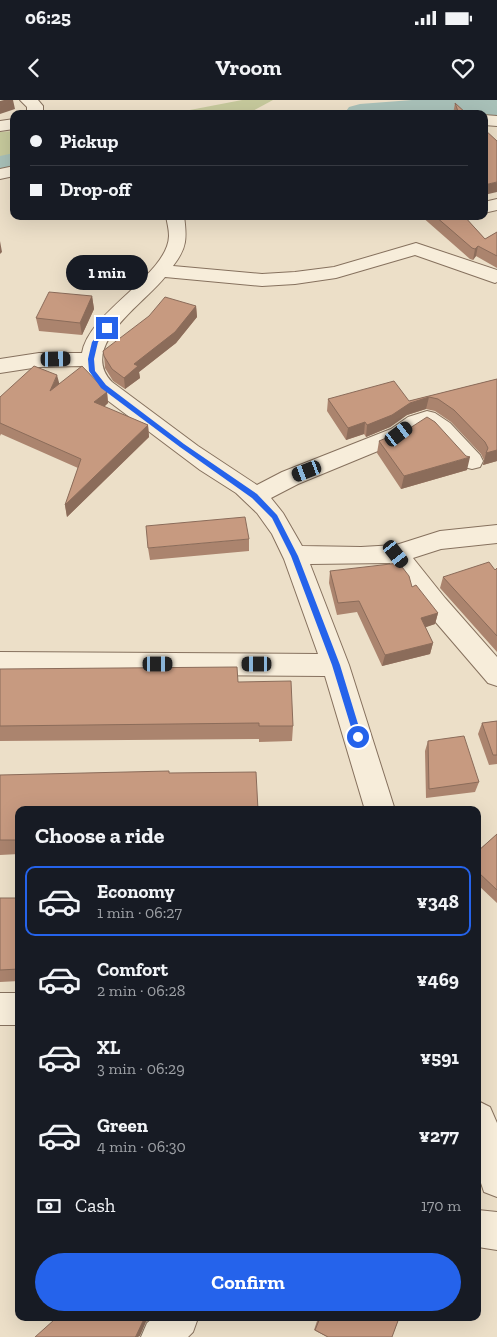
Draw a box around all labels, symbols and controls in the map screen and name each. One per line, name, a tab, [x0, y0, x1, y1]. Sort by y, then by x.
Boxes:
text: 06:25	[25, 6, 71, 29]
icon: back	[20, 54, 48, 82]
text: Vroom	[216, 54, 281, 81]
icon: heart	[449, 54, 477, 82]
text: Pickup	[60, 130, 118, 153]
text: Drop-off	[60, 178, 131, 201]
callout: 1 min	[66, 256, 148, 290]
text: 1 min	[88, 263, 126, 282]
route end	[96, 317, 118, 339]
car	[40, 351, 71, 367]
car	[382, 419, 415, 449]
car	[290, 459, 323, 483]
car	[380, 538, 411, 570]
car	[143, 657, 173, 672]
car	[242, 657, 272, 672]
route start	[347, 726, 369, 748]
text: Choose a ride	[35, 822, 165, 849]
icon: car	[37, 879, 82, 924]
text: Economy	[97, 880, 175, 903]
text: ¥348	[416, 890, 459, 913]
text: 1 min · 06:27	[97, 903, 182, 922]
icon: car	[37, 957, 82, 1002]
text: Comfort	[97, 958, 168, 981]
text: ¥469	[417, 968, 459, 991]
text: 2 min · 06:28	[97, 981, 185, 1000]
icon: car	[37, 1035, 82, 1080]
text: XL	[97, 1036, 120, 1059]
text: ¥591	[420, 1046, 459, 1069]
text: 3 min · 06:29	[97, 1059, 185, 1078]
icon: car	[37, 1113, 82, 1158]
text: Green	[97, 1114, 148, 1137]
text: ¥277	[419, 1124, 459, 1147]
text: 4 min · 06:30	[97, 1137, 186, 1156]
icon: cash	[35, 1192, 63, 1220]
text: Cash	[75, 1194, 115, 1217]
text: 170 m	[421, 1196, 461, 1215]
button: Confirm	[35, 1253, 461, 1311]

